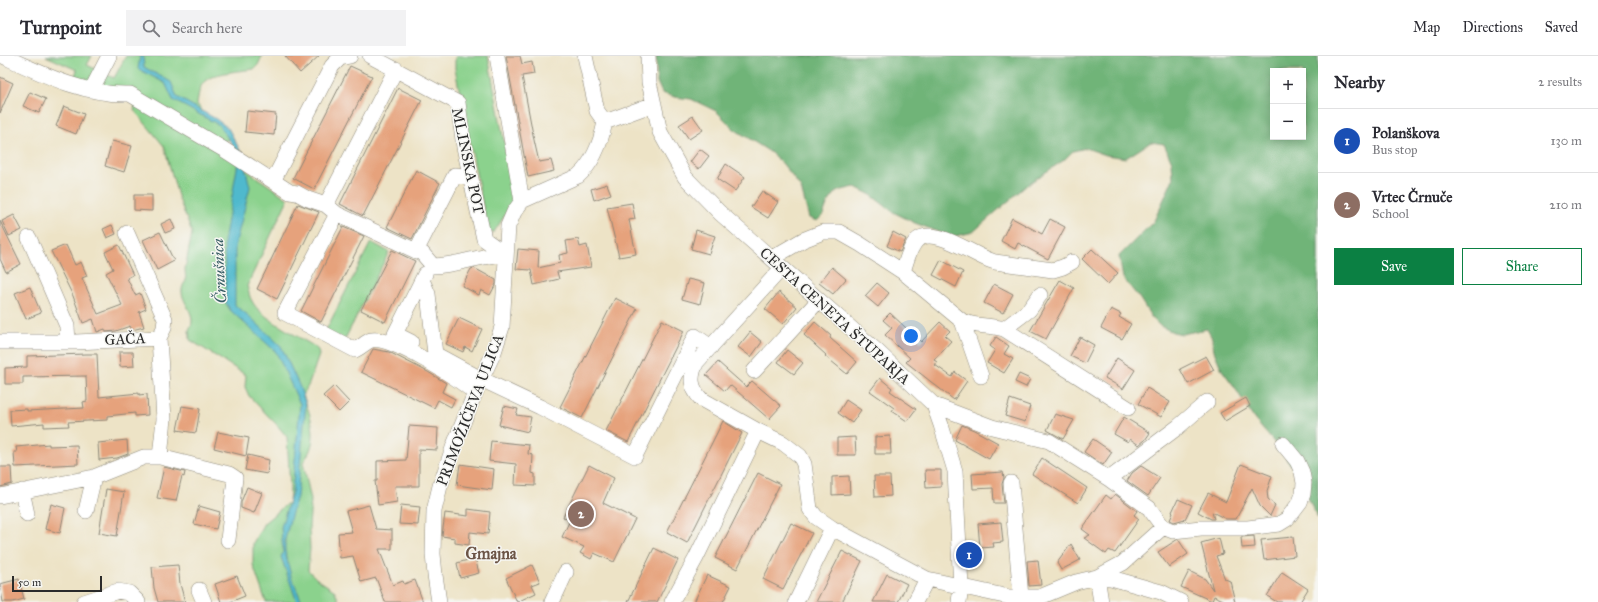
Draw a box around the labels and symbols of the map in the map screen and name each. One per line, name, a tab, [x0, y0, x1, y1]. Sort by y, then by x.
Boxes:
street label: MLINSKA POT	[448, 106, 488, 216]
water label: Črnušnica	[206, 238, 230, 304]
street label: CESTA CENETA ŠTUPARJA	[755, 243, 915, 389]
your location	[901, 326, 921, 346]
street label: GAČA	[104, 328, 146, 349]
street label: PRIMOŽIČEVA ULICA	[432, 331, 507, 488]
pin: 2	[568, 499, 594, 529]
pin: 1	[956, 540, 982, 570]
district label: Gmajna	[465, 544, 518, 564]
scale bar	[12, 574, 102, 593]

